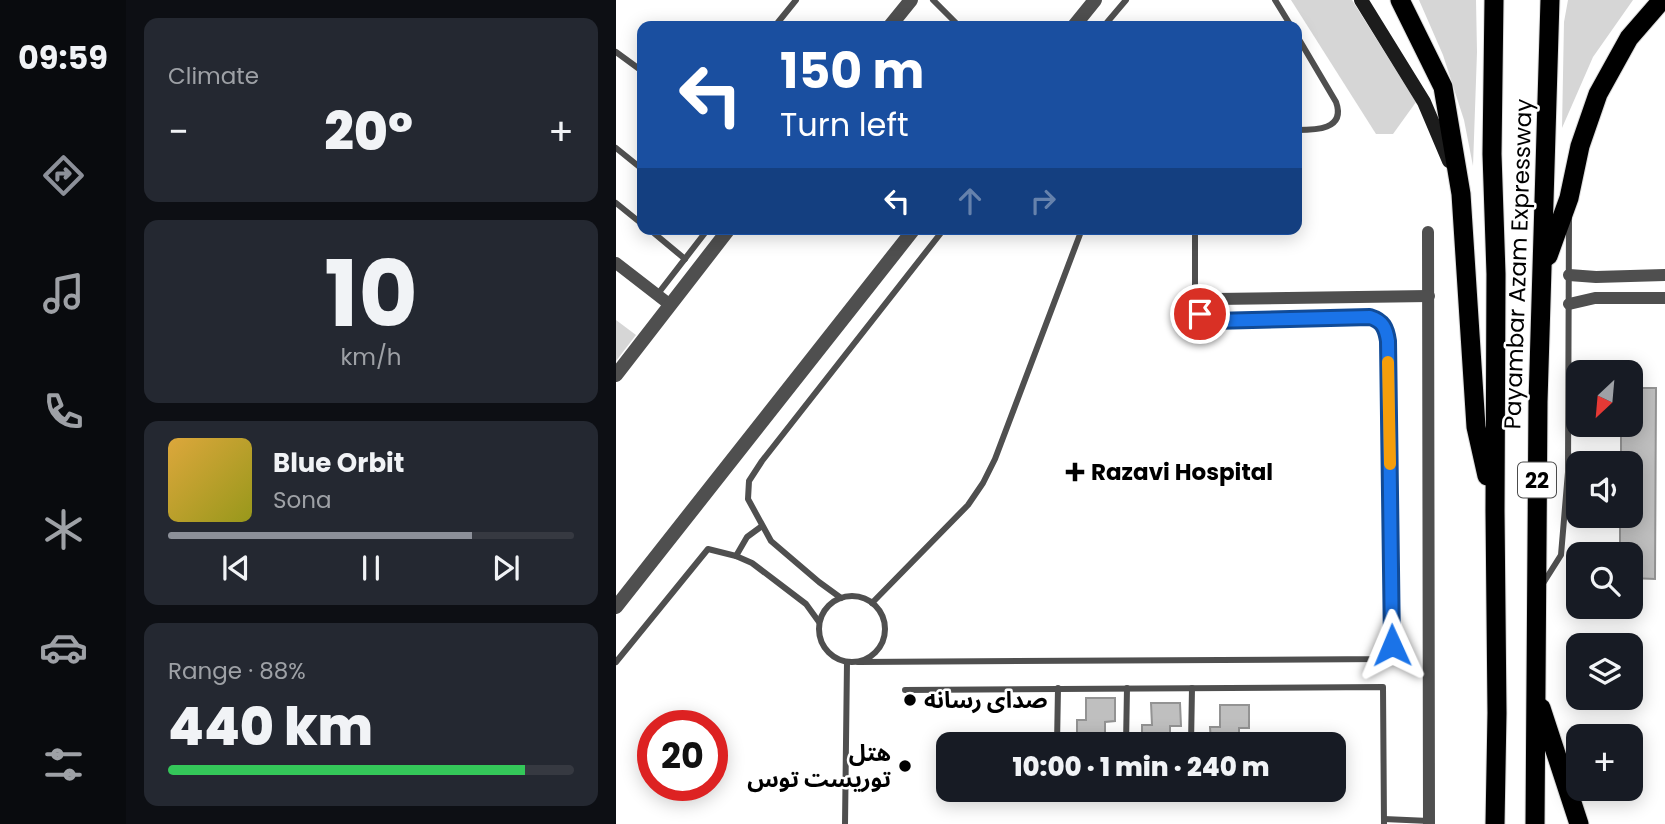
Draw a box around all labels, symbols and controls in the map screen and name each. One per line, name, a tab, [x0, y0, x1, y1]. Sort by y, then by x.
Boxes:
text: 09:59	[18, 35, 108, 80]
text: 150 m	[780, 37, 925, 105]
icon: left	[665, 49, 756, 140]
text: Climate	[168, 60, 259, 92]
text: 20°	[324, 95, 413, 168]
street label: Payambar Azam Expressway	[1496, 98, 1540, 430]
text: Turn left	[780, 102, 909, 147]
text: −	[168, 105, 189, 158]
text: +	[548, 105, 574, 158]
icon: directions	[39, 151, 88, 200]
icon: left	[878, 182, 916, 220]
icon: ahead	[951, 182, 989, 220]
icon: right	[1024, 182, 1062, 220]
text: 10	[324, 230, 418, 358]
icon: music	[39, 269, 88, 318]
pin	[1170, 284, 1230, 344]
icon: arrive	[1181, 295, 1219, 333]
text: km/h	[340, 341, 402, 373]
north arrow	[1566, 360, 1643, 438]
map controls	[1566, 360, 1643, 801]
icon: phone	[39, 387, 88, 436]
text: Blue Orbit	[273, 445, 404, 481]
button: sound	[1566, 451, 1643, 528]
place label: Razavi Hospital	[1091, 456, 1273, 488]
marker: Razavi Hospital	[1065, 462, 1085, 482]
road number: 22	[1518, 462, 1556, 498]
text: Sona	[273, 484, 332, 516]
icon: climate	[39, 505, 88, 554]
button: search	[1566, 542, 1643, 619]
icon: previous	[217, 549, 255, 587]
icon: pause	[352, 549, 390, 587]
icon: next	[487, 549, 525, 587]
position arrow	[1355, 608, 1429, 682]
icon: car	[39, 623, 88, 672]
button: layers	[1566, 633, 1643, 710]
text: Range · 88%	[168, 655, 306, 687]
place label: صدای رسانه	[924, 684, 1048, 716]
text: 440 km	[168, 690, 373, 763]
marker: صدای رسانه	[902, 692, 918, 708]
speed limit sign: 20	[637, 710, 728, 801]
button: +	[1566, 724, 1643, 801]
place label: هتل توریست توس	[747, 737, 891, 795]
icon: filters	[39, 740, 88, 789]
text: 10:00 · 1 min · 240 m	[1012, 749, 1270, 785]
marker: هتل توریست توس	[897, 758, 913, 774]

